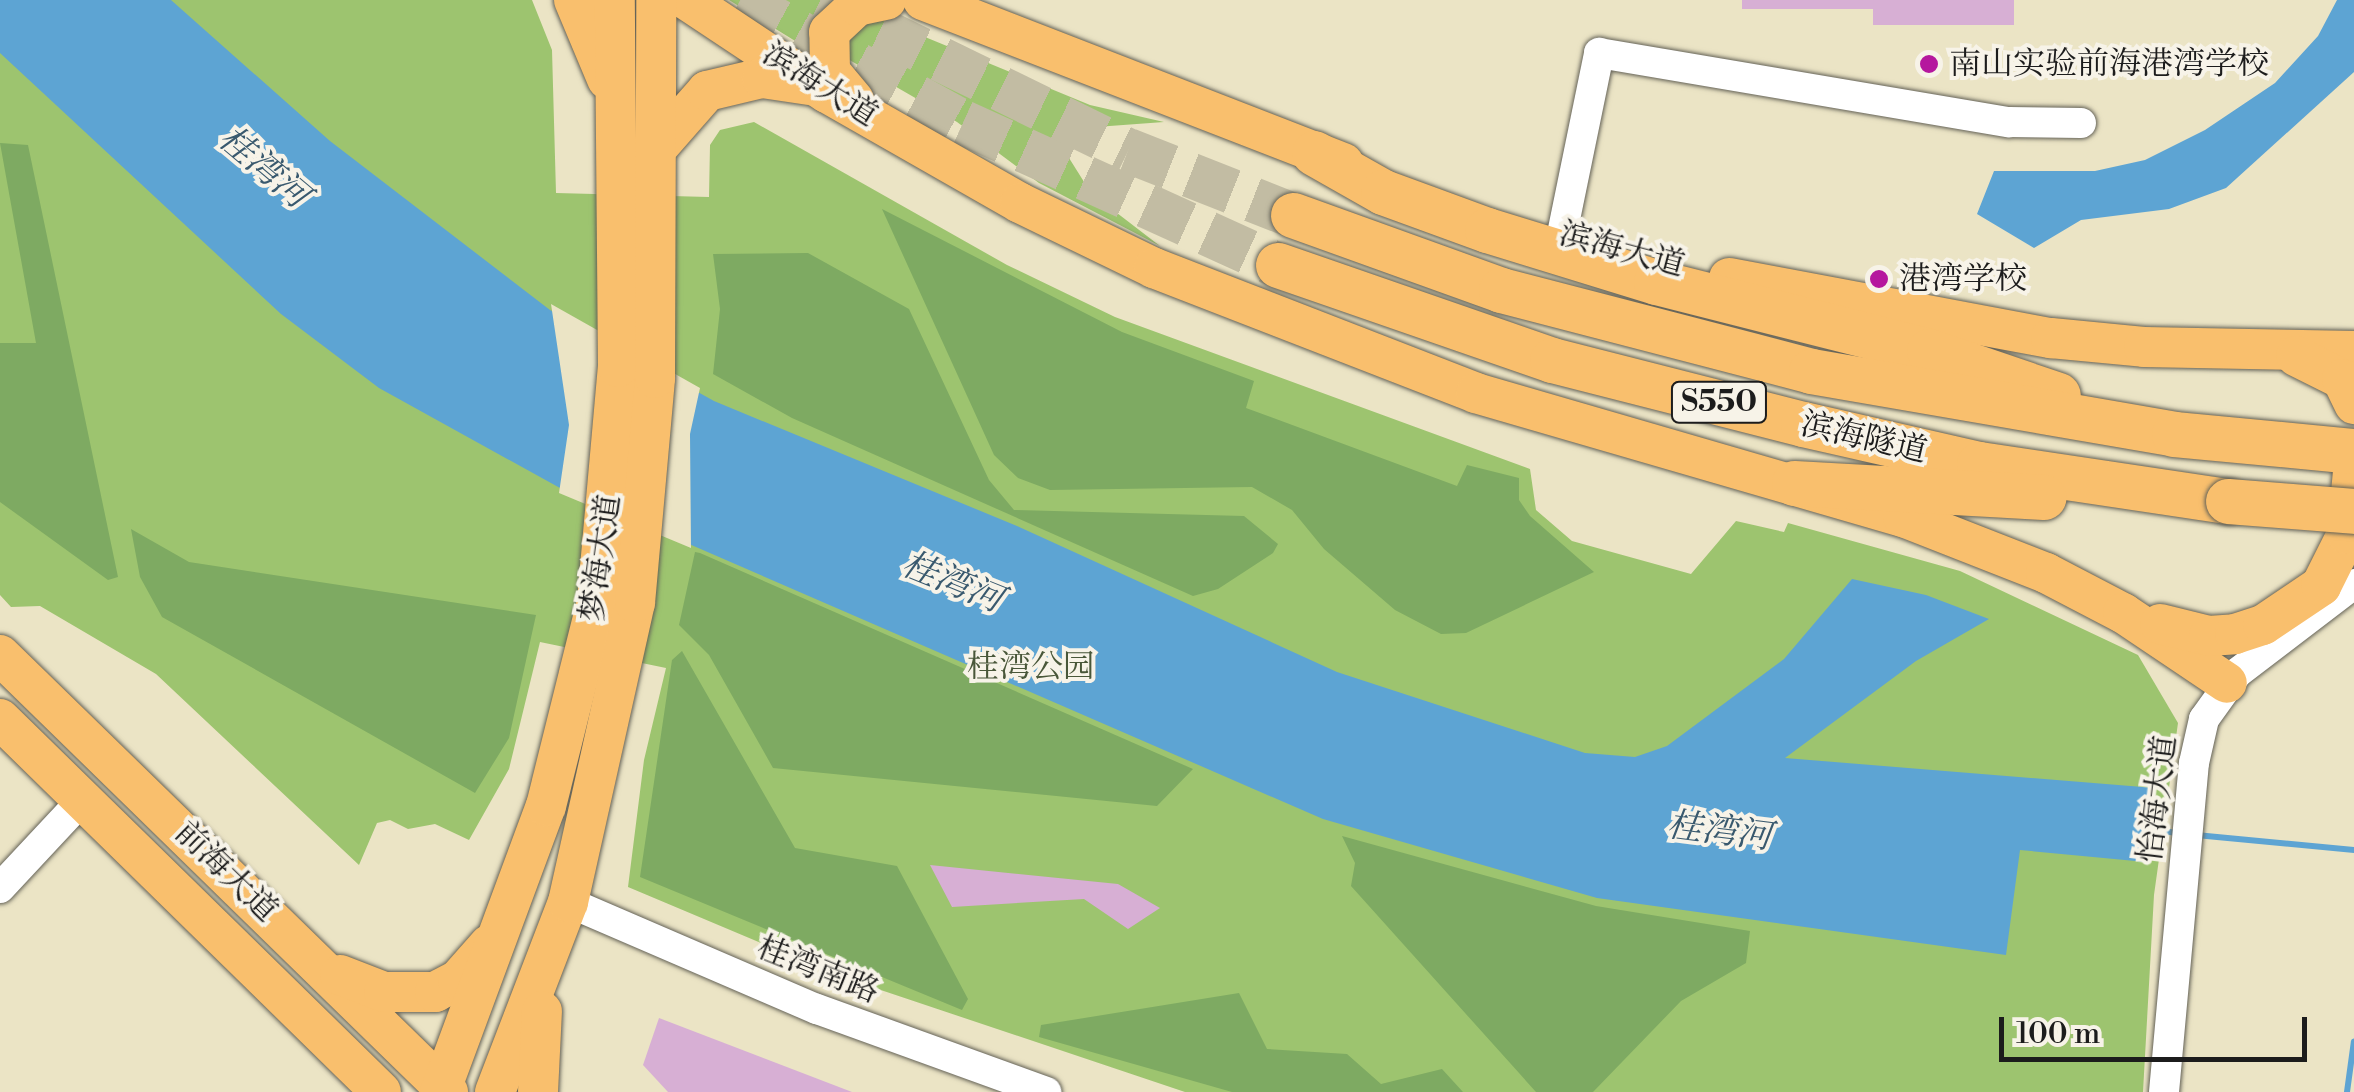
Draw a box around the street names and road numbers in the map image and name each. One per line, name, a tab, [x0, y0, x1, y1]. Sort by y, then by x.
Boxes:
street label: 滨海大道	[756, 35, 884, 135]
street label: 滨海大道	[1555, 215, 1689, 285]
road number: S550	[1669, 377, 1769, 427]
street label: 滨海隧道	[1797, 405, 1931, 471]
street label: 梦海大道	[573, 492, 629, 624]
street label: 怡海大道	[2131, 733, 2185, 865]
street label: 前海大道	[167, 814, 285, 930]
street label: 桂湾南路	[751, 928, 885, 1012]

